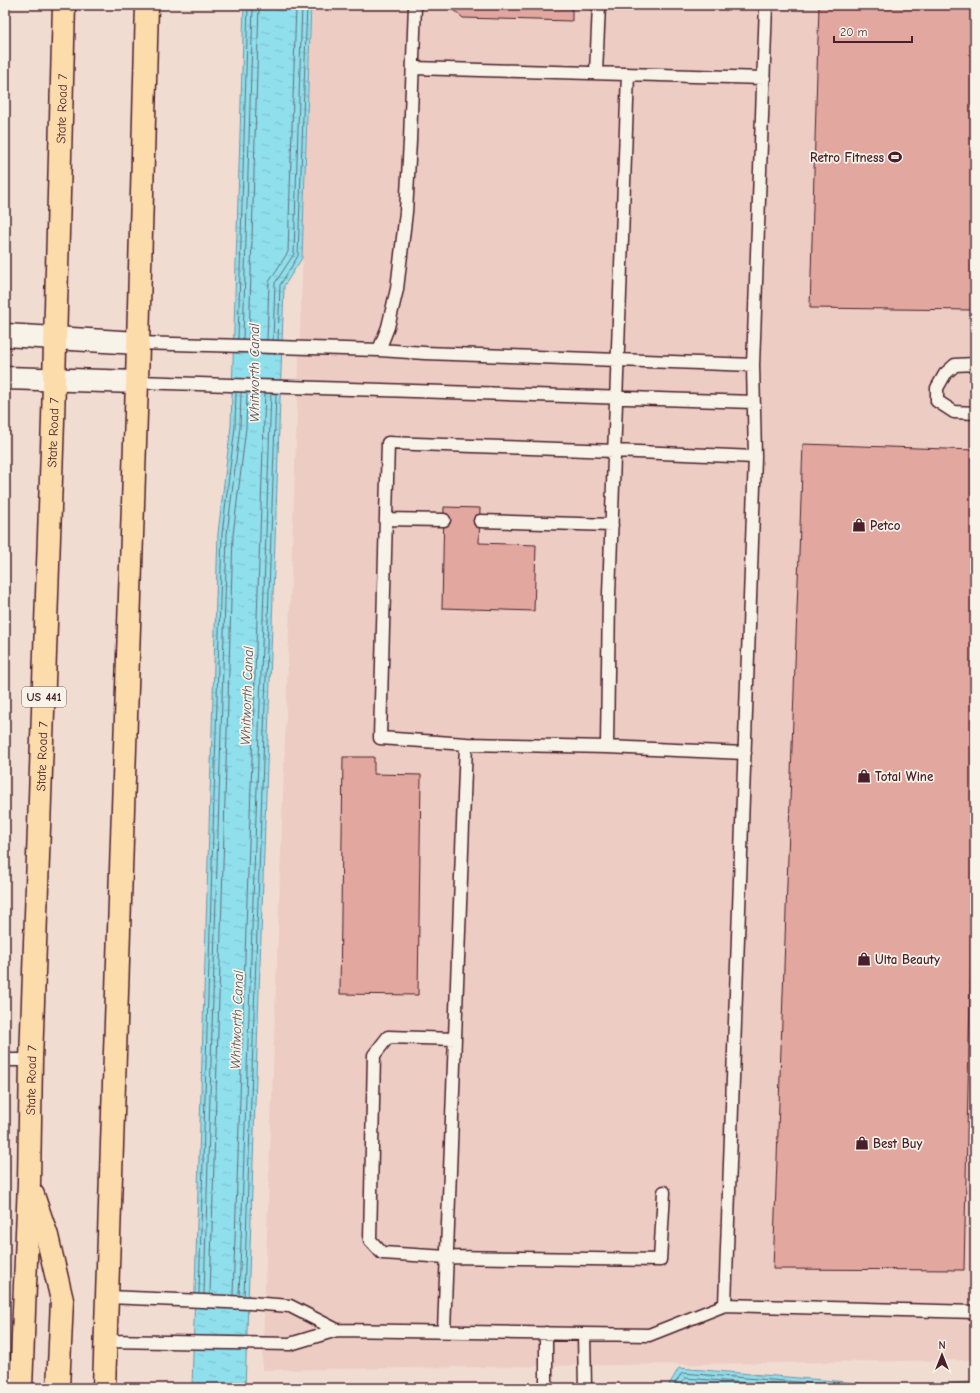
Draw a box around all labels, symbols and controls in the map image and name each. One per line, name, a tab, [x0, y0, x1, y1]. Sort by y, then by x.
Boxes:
scale bar	[834, 18, 912, 44]
text: 20 m	[840, 25, 868, 39]
street label: State Road 7	[53, 73, 70, 144]
sports icon: Retro Fitness	[887, 149, 903, 165]
place label: Retro Fitness	[810, 150, 884, 165]
water label: Whitworth Canal	[246, 323, 263, 422]
street label: State Road 7	[44, 397, 61, 468]
shop icon: Petco	[851, 517, 867, 533]
place label: Petco	[870, 518, 901, 533]
water label: Whitworth Canal	[237, 645, 257, 746]
road number: US 441	[22, 687, 66, 707]
street label: State Road 7	[33, 721, 50, 792]
shop icon: Total Wine	[856, 768, 872, 784]
place label: Total Wine	[875, 769, 934, 784]
shop icon: Ulta Beauty	[856, 951, 872, 967]
place label: Ulta Beauty	[875, 952, 940, 967]
water label: Whitworth Canal	[227, 969, 247, 1070]
street label: State Road 7	[23, 1045, 39, 1115]
shop icon: Best Buy	[854, 1135, 870, 1151]
place label: Best Buy	[873, 1136, 922, 1151]
north arrow	[922, 1335, 962, 1375]
text: N	[938, 1339, 946, 1352]

